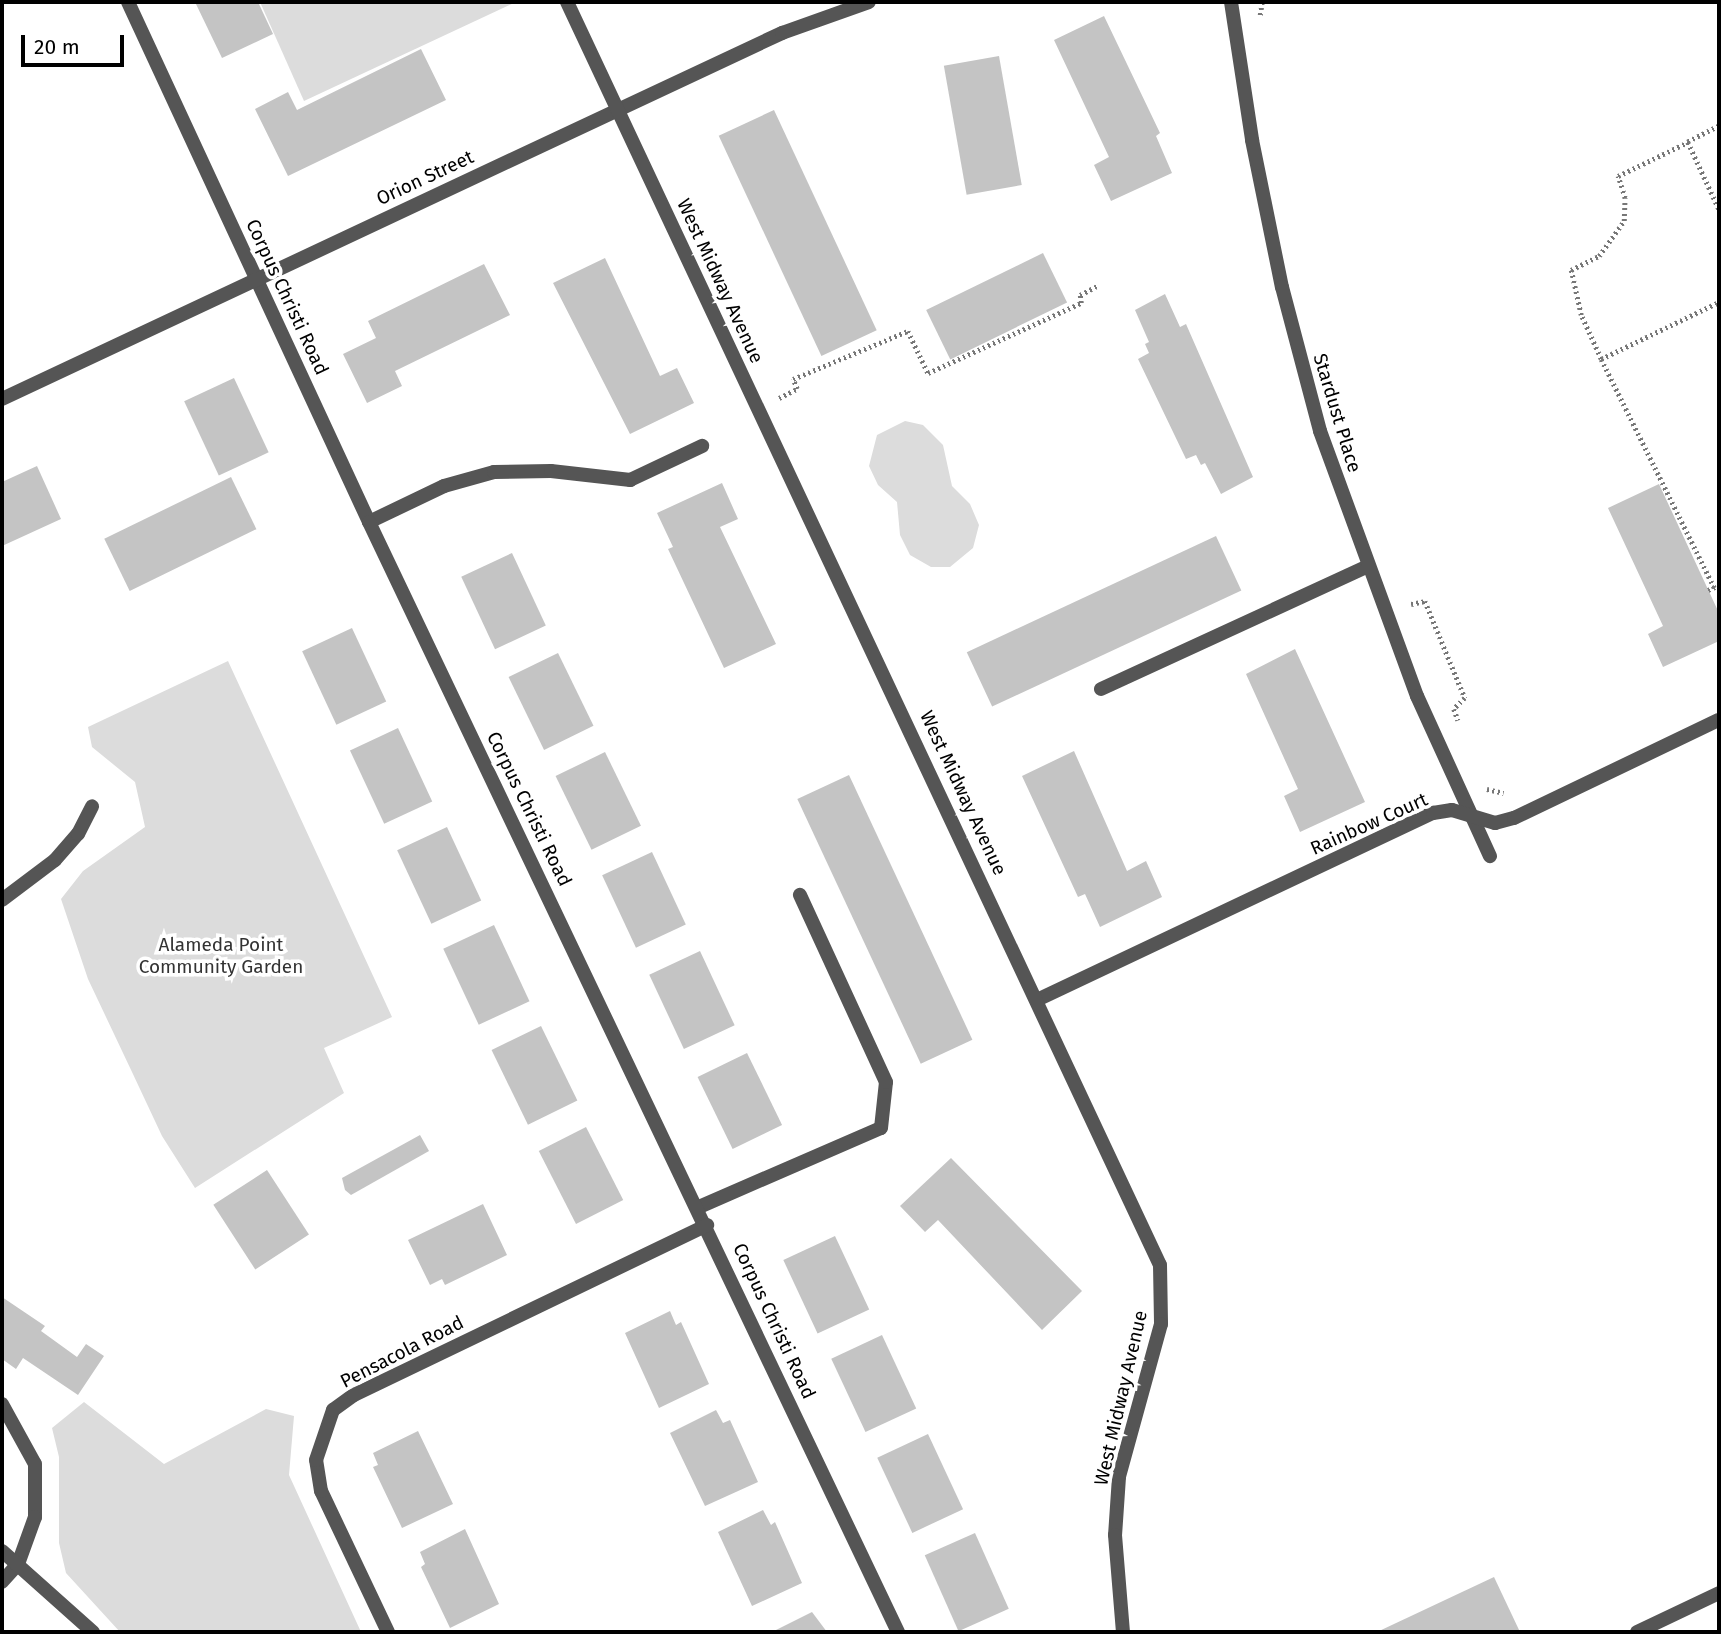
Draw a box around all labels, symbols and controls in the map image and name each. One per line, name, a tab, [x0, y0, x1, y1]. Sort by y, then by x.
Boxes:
scale bar	[24, 21, 128, 65]
text: 20 m	[34, 34, 80, 60]
street label: Orion Street	[373, 146, 477, 210]
street label: West Midway Avenue	[672, 195, 768, 367]
street label: Corpus Christi Road	[241, 216, 333, 378]
street label: Stardust Place	[1308, 351, 1366, 475]
street label: West Midway Avenue	[915, 707, 1011, 879]
street label: Corpus Christi Road	[482, 728, 576, 890]
street label: Rainbow Court	[1307, 788, 1431, 860]
park label: Alameda Point Community Garden	[139, 934, 303, 978]
street label: Corpus Christi Road	[728, 1240, 820, 1402]
street label: West Midway Avenue	[1090, 1308, 1152, 1488]
street label: Pensacola Road	[336, 1311, 468, 1393]

